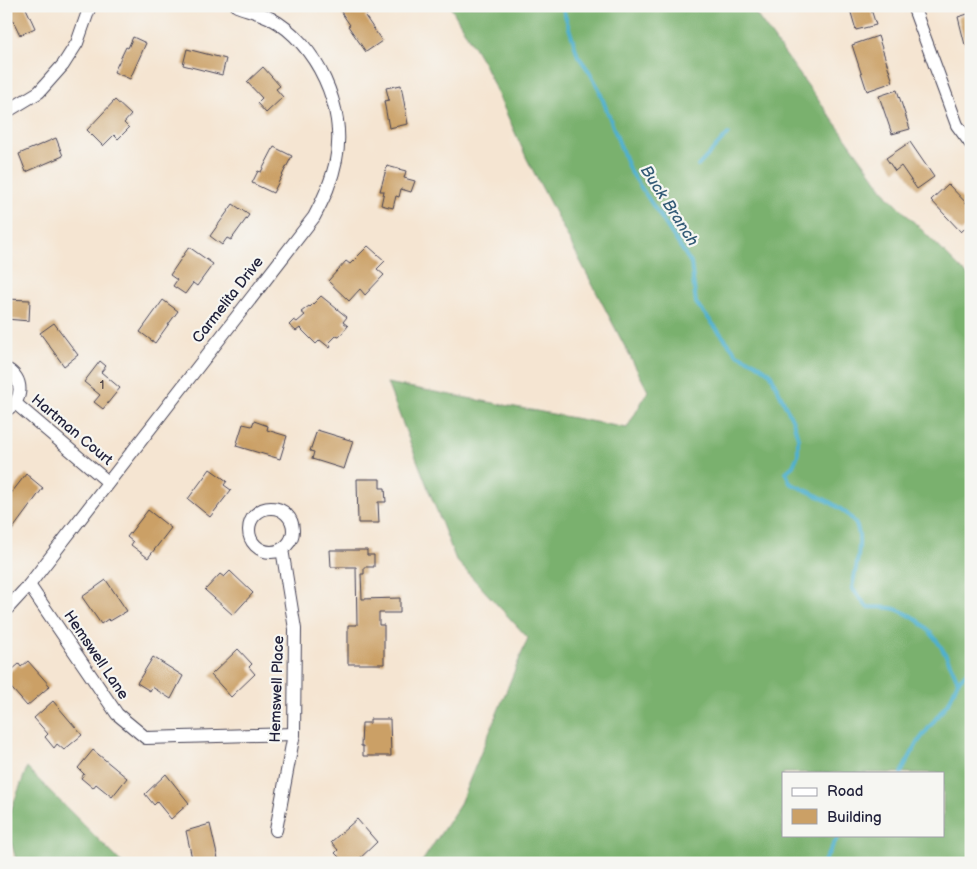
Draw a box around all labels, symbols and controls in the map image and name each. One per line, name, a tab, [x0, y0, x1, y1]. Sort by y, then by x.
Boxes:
water label: Buck Branch	[636, 162, 702, 250]
street label: Carmelita Drive	[188, 253, 268, 347]
house number: 1	[100, 378, 104, 393]
street label: Hartman Court	[27, 390, 117, 470]
street label: Hemswell Lane	[59, 607, 133, 703]
street label: Hemswell Place	[266, 635, 288, 743]
legend	[782, 772, 944, 836]
text: Road	[827, 782, 863, 801]
text: Building	[827, 808, 882, 827]

